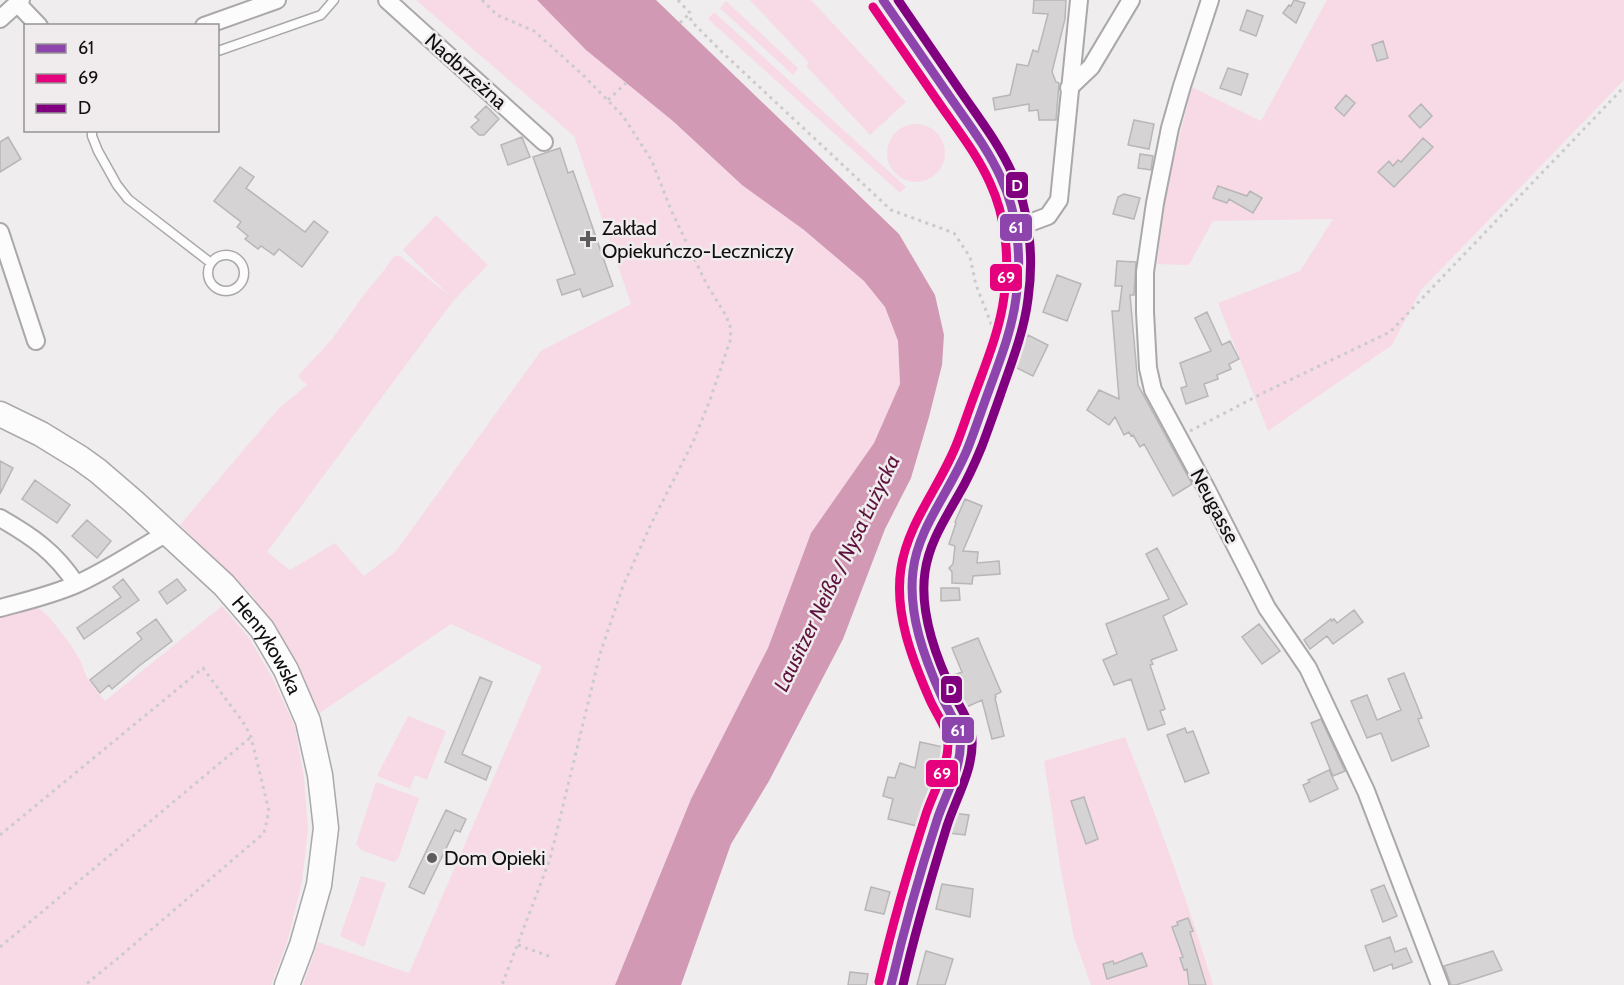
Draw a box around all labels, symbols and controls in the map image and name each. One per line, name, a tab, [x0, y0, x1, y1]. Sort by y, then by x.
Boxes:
legend	[24, 24, 219, 132]
street label: Nadbrzeżna	[420, 28, 512, 114]
text: 61	[78, 37, 94, 59]
text: 69	[78, 67, 98, 89]
text: D	[78, 97, 91, 119]
line badge: D	[1005, 171, 1029, 199]
text: D	[1011, 176, 1023, 195]
line badge: 61	[999, 213, 1033, 242]
place label: Zakład Opiekuńczo-Leczniczy	[602, 216, 794, 263]
text: 61	[1009, 218, 1023, 237]
marker: Zakład Opiekuńczo-Leczniczy	[579, 230, 597, 248]
line badge: 69	[989, 263, 1023, 292]
text: 69	[997, 268, 1015, 287]
water label: Lausitzer Neiße / Nysa Łużycka	[768, 450, 905, 695]
street label: Neugasse	[1185, 465, 1245, 547]
street label: Henrykowska	[227, 591, 307, 698]
line badge: D	[940, 675, 963, 704]
text: D	[945, 680, 957, 699]
line badge: 61	[941, 716, 975, 744]
text: 61	[951, 721, 965, 740]
line badge: 69	[925, 759, 959, 788]
text: 69	[933, 764, 951, 783]
place label: Dom Opieki	[444, 846, 546, 870]
marker: Dom Opieki	[425, 851, 439, 865]

